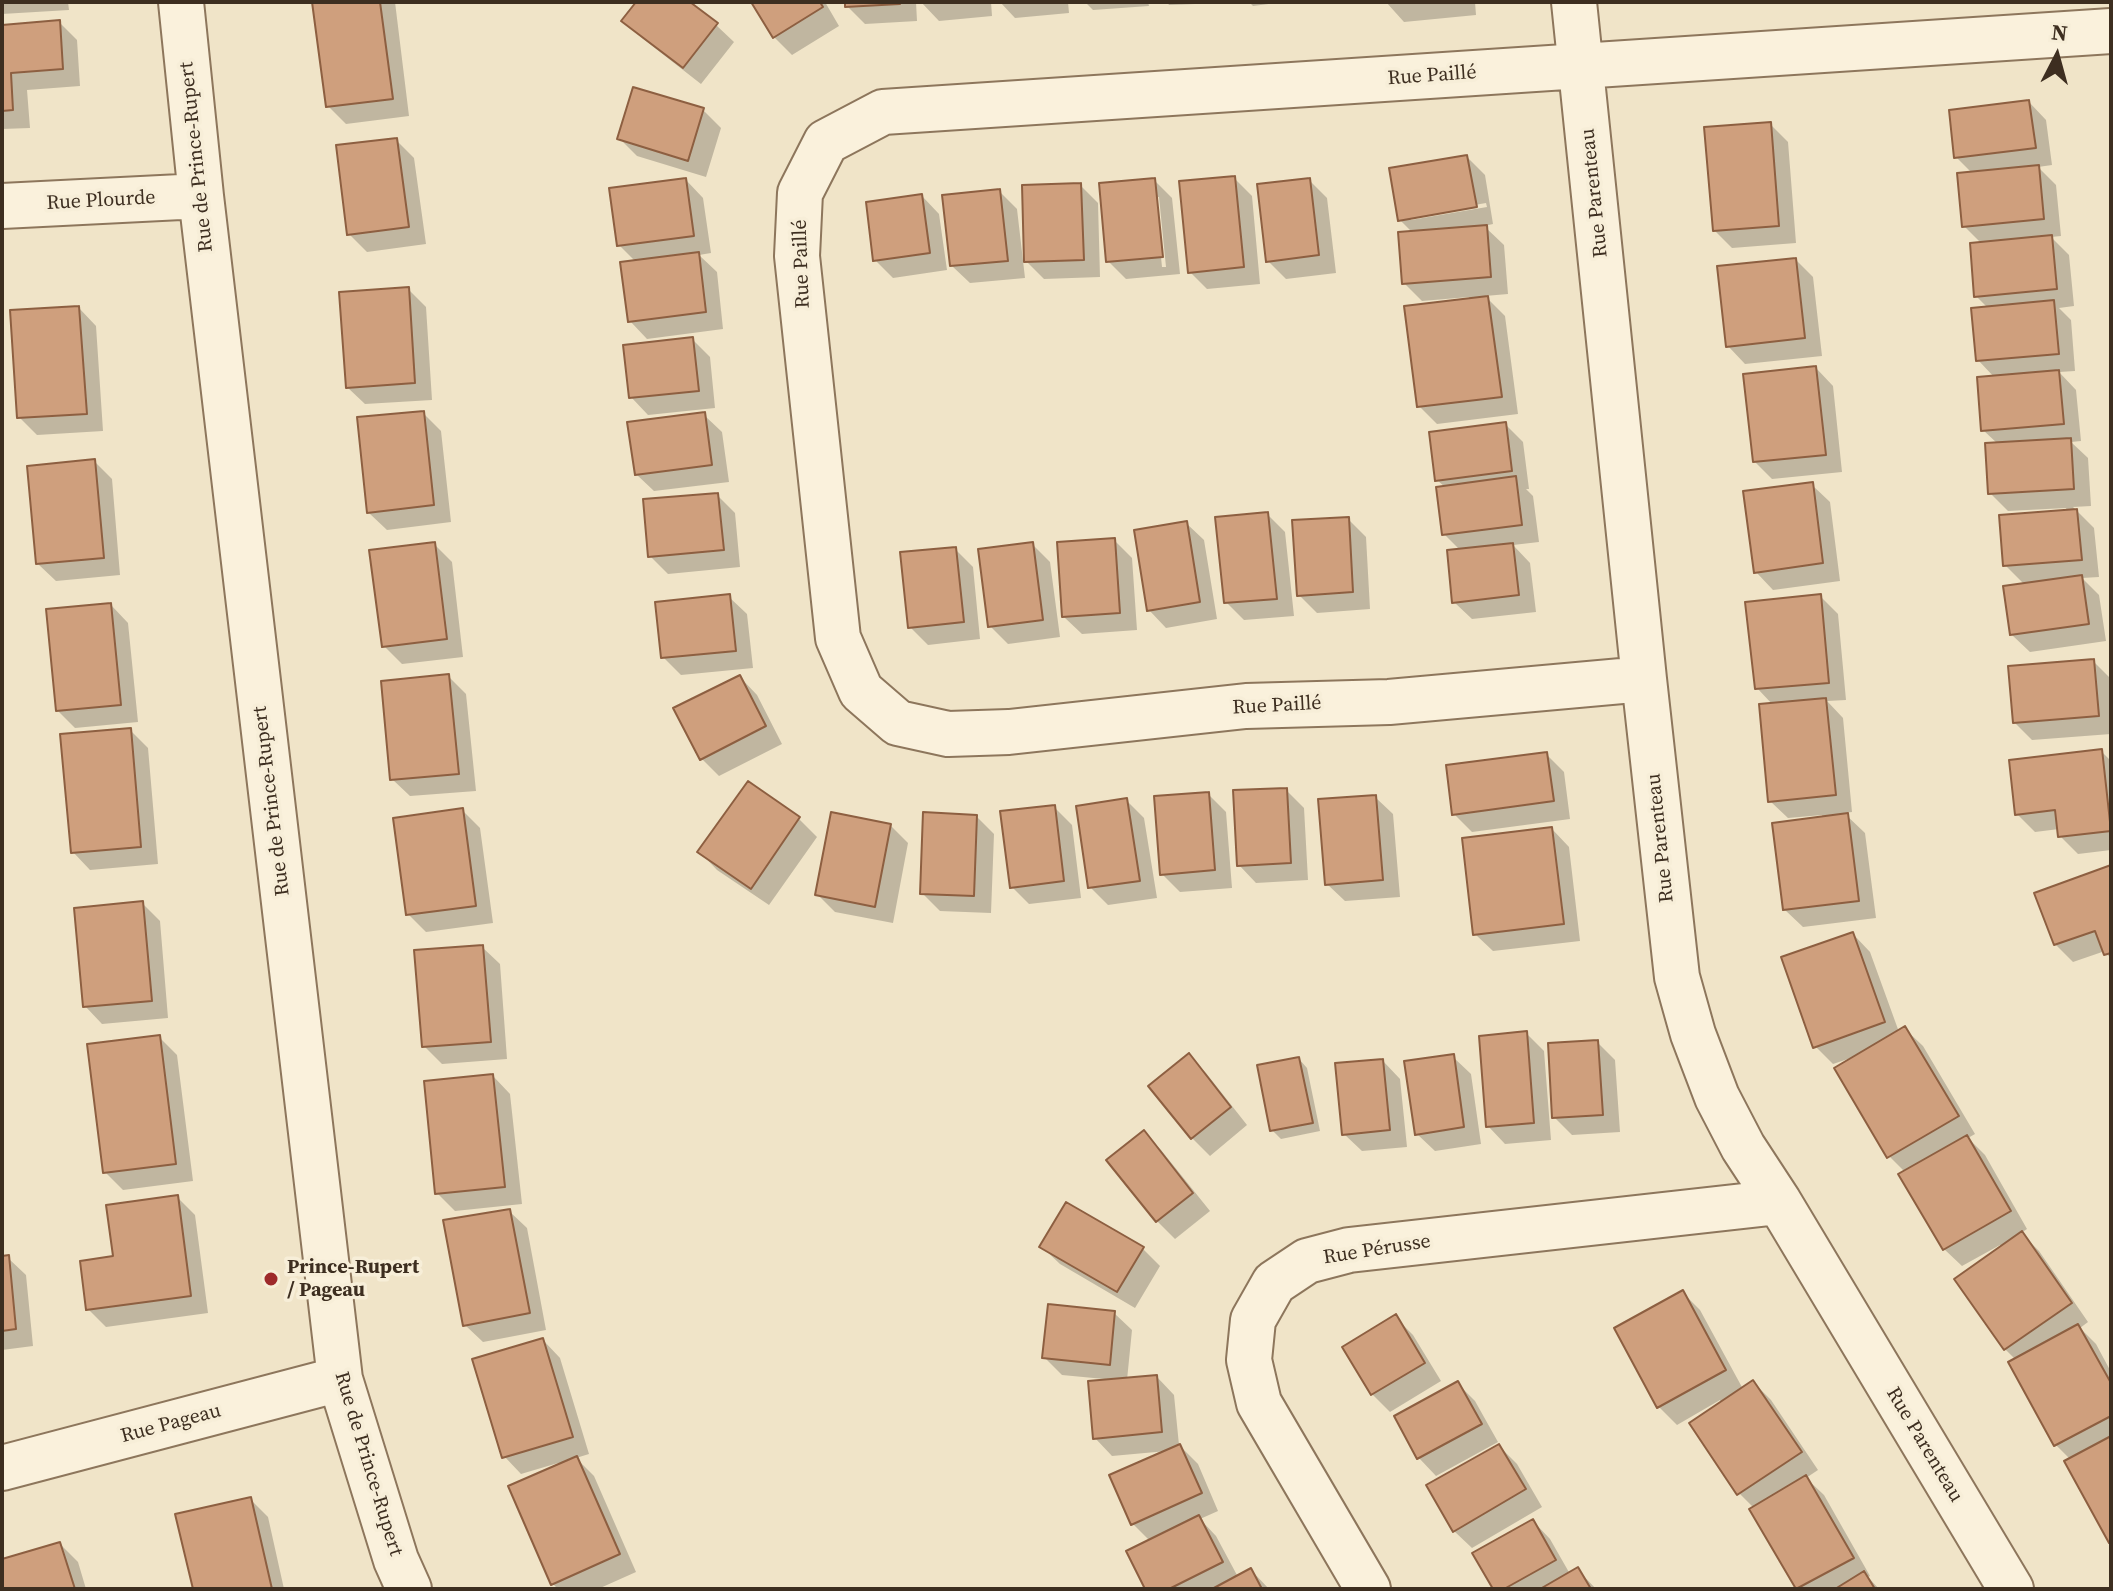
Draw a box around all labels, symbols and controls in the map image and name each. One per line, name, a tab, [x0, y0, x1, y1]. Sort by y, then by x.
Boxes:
north arrow	[2017, 16, 2097, 96]
text: N	[2050, 16, 2069, 48]
street label: Rue de Prince-Rupert	[175, 61, 219, 253]
street label: Rue Paillé	[1387, 61, 1477, 91]
street label: Rue Parenteau	[1576, 127, 1614, 259]
street label: Rue Plourde	[46, 186, 156, 216]
street label: Rue Paillé	[788, 219, 816, 309]
street label: Rue Paillé	[1232, 692, 1322, 720]
street label: Rue de Prince-Rupert	[248, 705, 296, 897]
street label: Rue Parenteau	[1642, 772, 1680, 904]
street label: Rue Pérusse	[1322, 1230, 1432, 1270]
place label: Prince-Rupert / Pageau	[287, 1256, 419, 1303]
marker: Prince-Rupert / Pageau	[262, 1270, 280, 1288]
street label: Rue de Prince-Rupert	[329, 1369, 407, 1559]
street label: Rue Parenteau	[1880, 1383, 1968, 1507]
street label: Rue Pageau	[118, 1399, 224, 1449]

